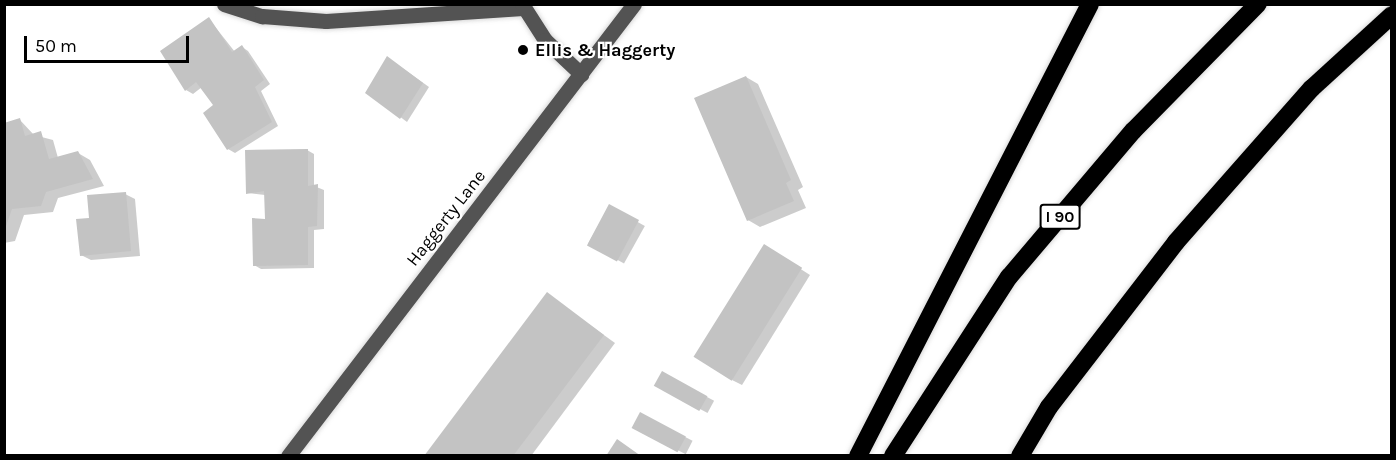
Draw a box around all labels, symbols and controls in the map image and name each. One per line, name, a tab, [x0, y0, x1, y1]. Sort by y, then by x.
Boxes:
scale bar	[27, 24, 192, 62]
text: 50 m	[35, 35, 77, 57]
place label: Ellis & Haggerty	[535, 39, 675, 61]
marker: Ellis & Haggerty	[516, 43, 530, 57]
street label: Haggerty Lane	[402, 166, 490, 270]
road number: I 90	[1039, 204, 1081, 230]

